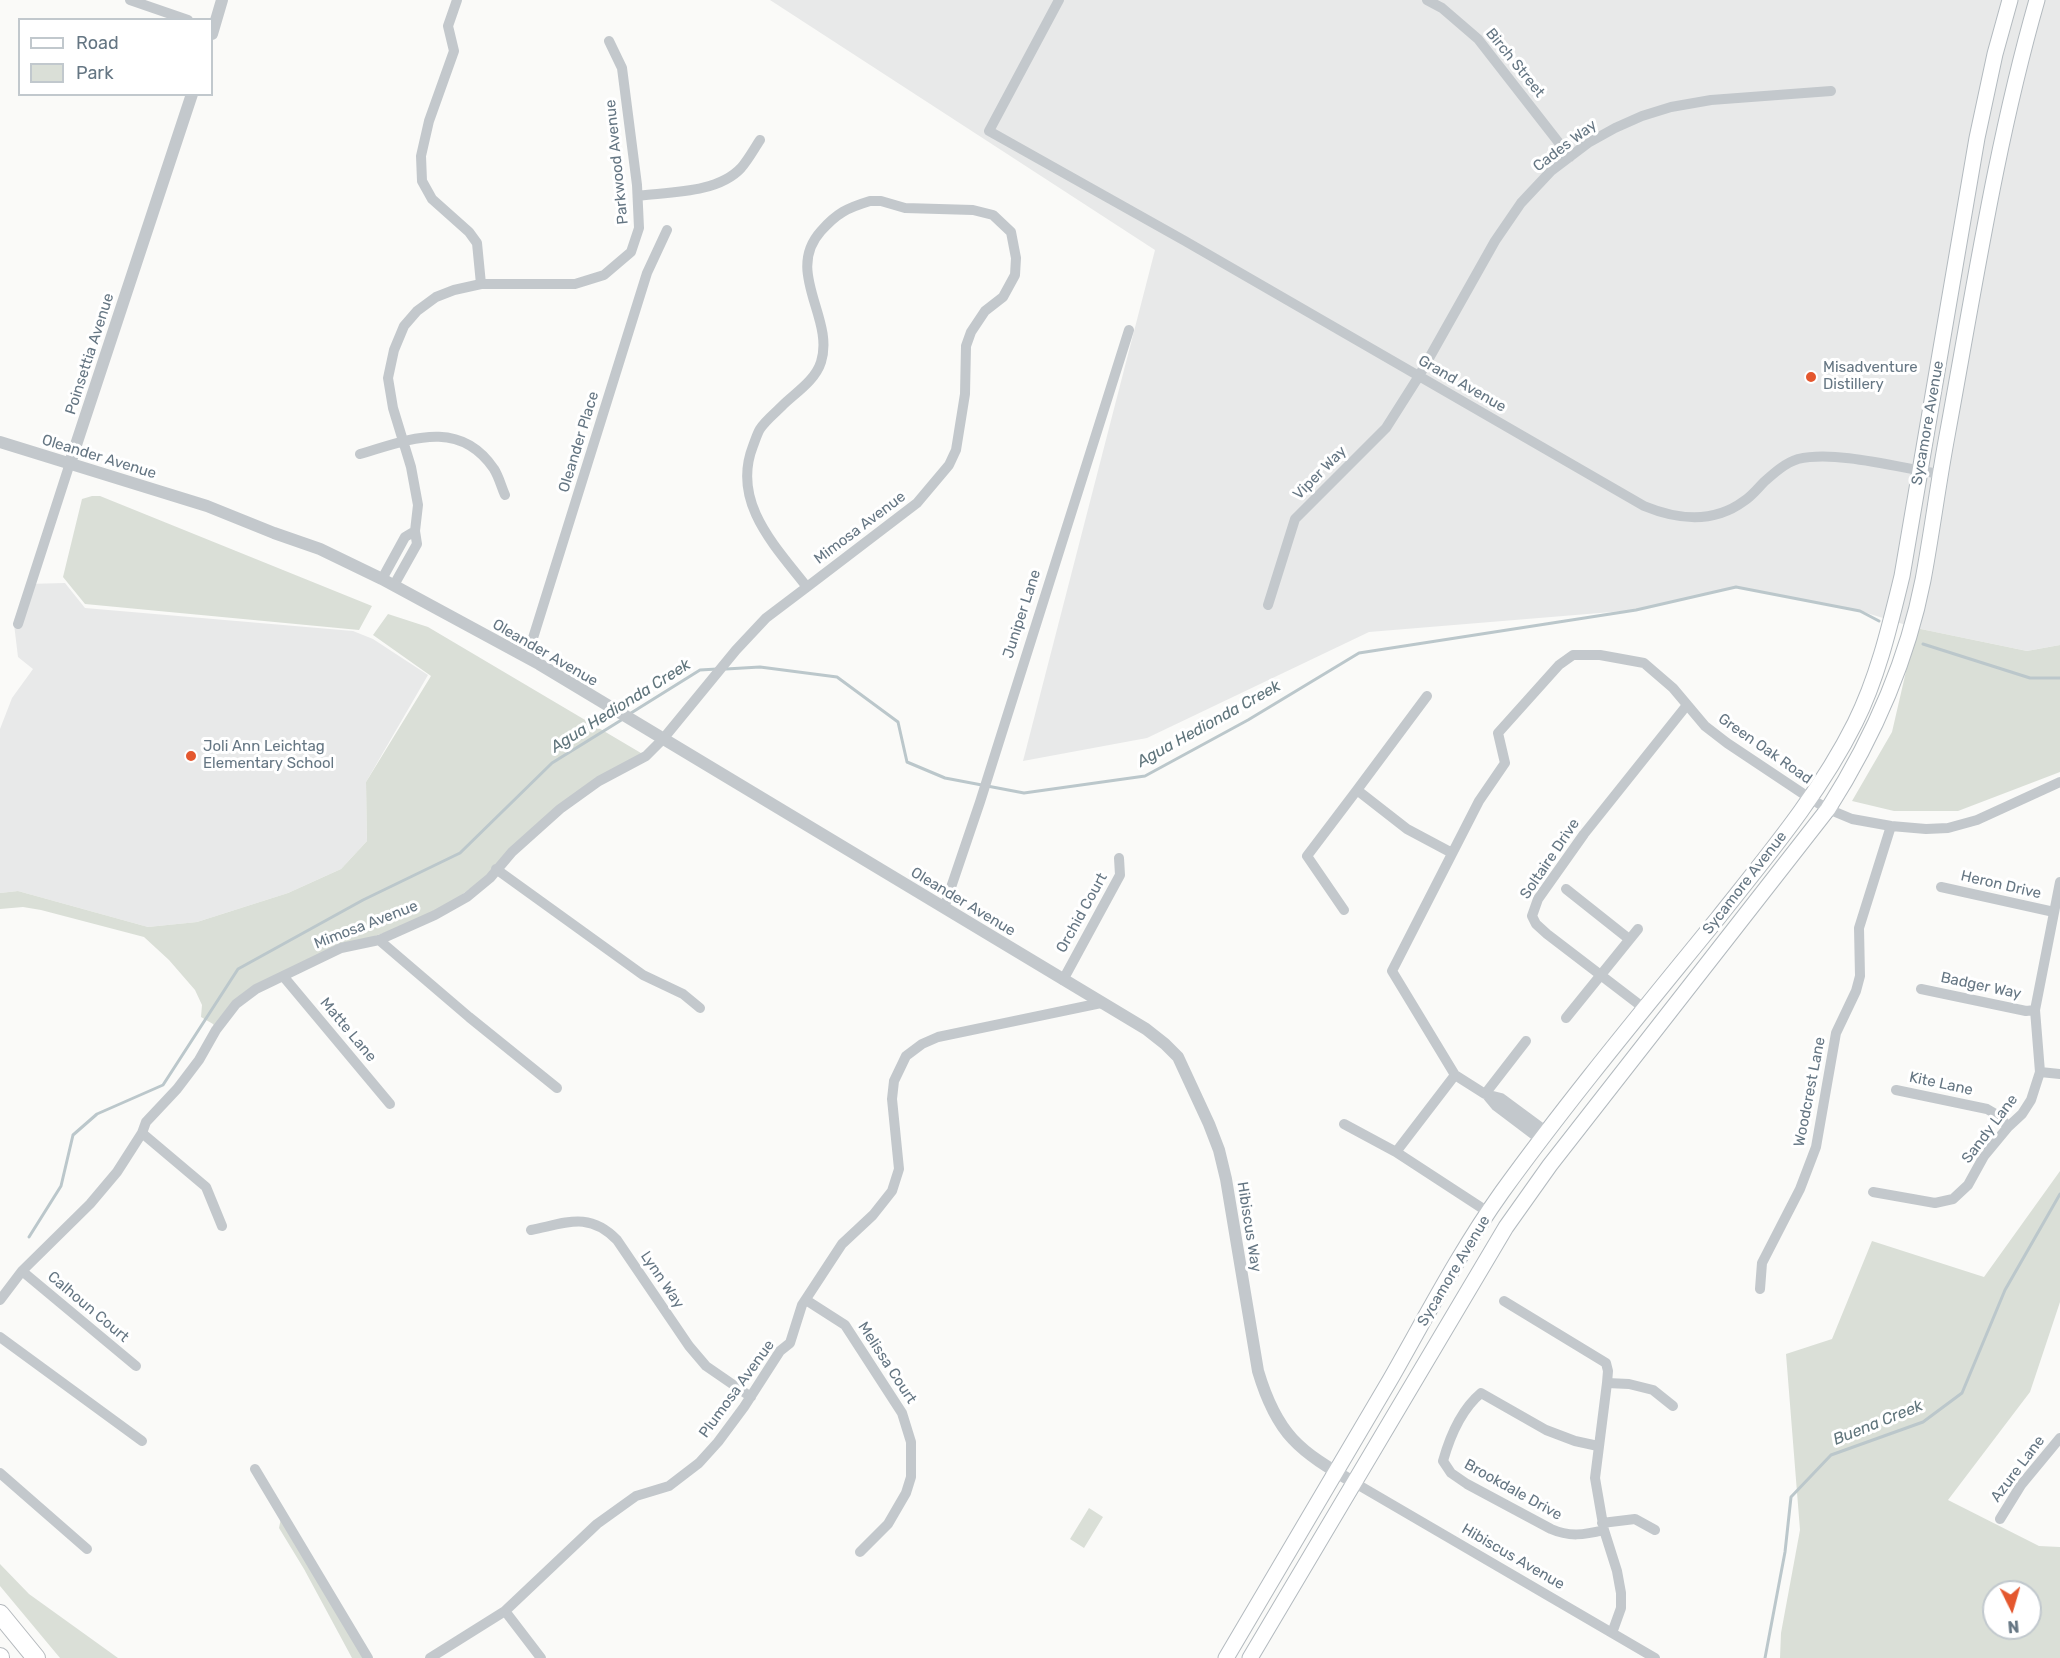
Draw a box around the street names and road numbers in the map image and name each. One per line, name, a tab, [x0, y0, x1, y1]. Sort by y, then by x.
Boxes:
street label: Birch Street	[1482, 25, 1548, 101]
street label: Parkwood Avenue	[601, 99, 633, 225]
street label: Cades Way	[1530, 116, 1600, 176]
street label: Poinsettia Avenue	[62, 291, 118, 417]
street label: Grand Avenue	[1415, 352, 1509, 416]
street label: Sycamore Avenue	[1908, 359, 1948, 487]
street label: Oleander Place	[555, 389, 603, 495]
street label: Oleander Avenue	[40, 431, 158, 483]
street label: Viper Way	[1290, 443, 1350, 503]
street label: Mimosa Avenue	[811, 488, 909, 568]
street label: Juniper Lane	[999, 567, 1045, 661]
street label: Oleander Avenue	[489, 616, 601, 690]
street label: Green Oak Road	[1714, 710, 1816, 788]
street label: Soltaire Drive	[1517, 815, 1583, 903]
street label: Sycamore Avenue	[1699, 828, 1791, 938]
street label: Oleander Avenue	[907, 864, 1019, 940]
street label: Heron Drive	[1959, 867, 2043, 903]
street label: Orchid Court	[1053, 870, 1111, 956]
street label: Mimosa Avenue	[312, 897, 420, 953]
street label: Badger Way	[1939, 969, 2023, 1003]
street label: Matte Lane	[316, 994, 380, 1066]
street label: Woodcrest Lane	[1791, 1036, 1829, 1148]
street label: Kite Lane	[1907, 1068, 1975, 1100]
street label: Sandy Lane	[1958, 1091, 2022, 1167]
street label: Hibiscus Way	[1233, 1181, 1265, 1273]
street label: Sycamore Avenue	[1414, 1212, 1494, 1330]
street label: Lynn Way	[636, 1248, 688, 1312]
street label: Calhoun Court	[44, 1268, 132, 1346]
street label: Melissa Court	[854, 1319, 920, 1407]
street label: Plumosa Avenue	[696, 1337, 778, 1441]
street label: Azure Lane	[1987, 1432, 2049, 1506]
street label: Brookdale Drive	[1461, 1456, 1565, 1524]
street label: Hibiscus Avenue	[1458, 1520, 1568, 1594]

